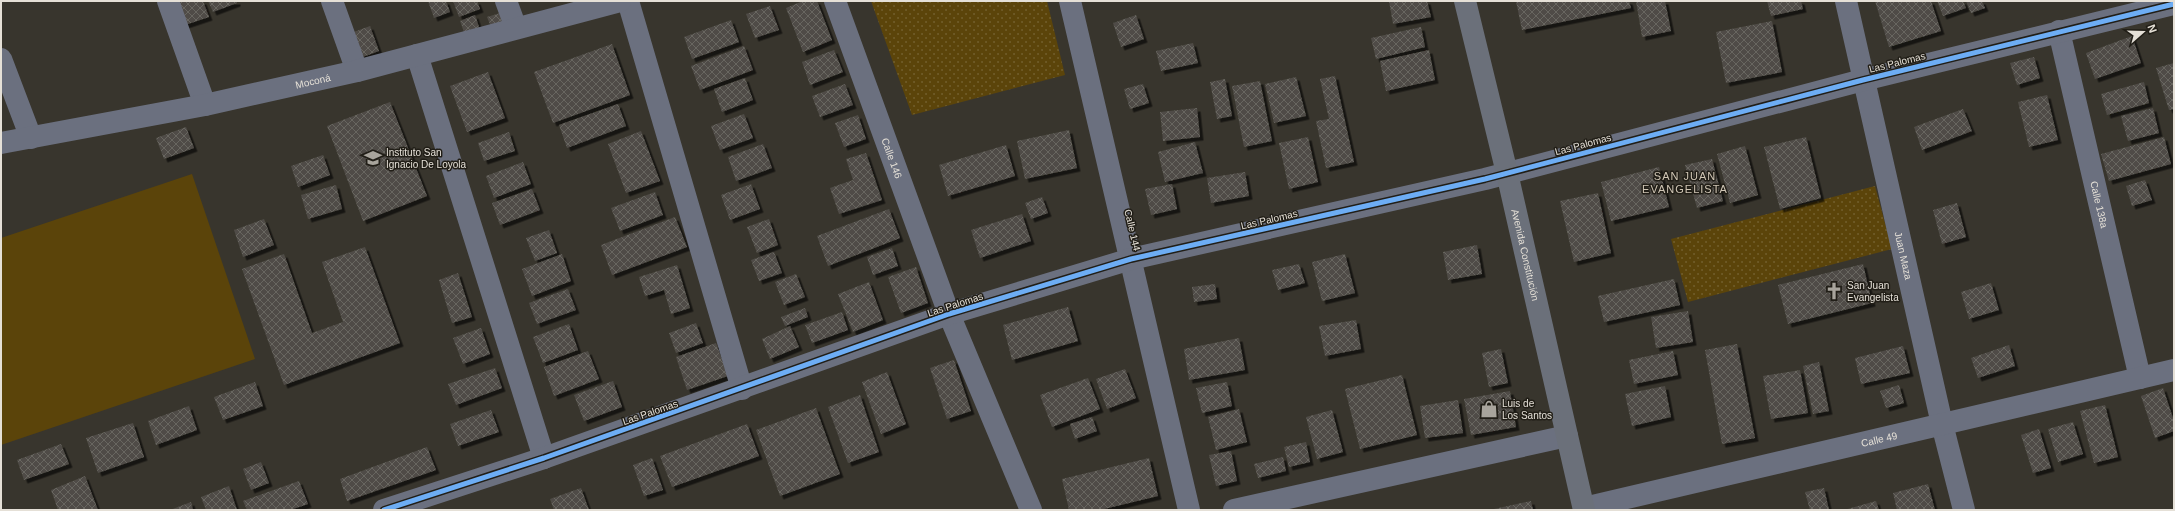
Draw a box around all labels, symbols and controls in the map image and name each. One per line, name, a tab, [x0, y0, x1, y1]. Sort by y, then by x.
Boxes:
north arrow	[2123, 12, 2163, 52]
text: N	[2145, 23, 2159, 34]
street label: Las Palomas	[1868, 50, 1926, 75]
street label: Moconá	[294, 72, 332, 91]
street label: Las Palomas	[1554, 132, 1612, 157]
street label: Calle 146	[879, 136, 904, 180]
place label: Instituto San Ignacio De Loyola	[386, 147, 466, 170]
school or university icon: Instituto San Ignacio De Loyola	[363, 148, 383, 168]
district label: SAN JUAN EVANGELISTA	[1642, 170, 1728, 195]
street label: Calle 138a	[2088, 180, 2110, 229]
street label: Calle 144	[1122, 208, 1143, 252]
street label: Las Palomas	[1240, 208, 1299, 231]
street label: Avenida Constitución	[1509, 208, 1541, 302]
street label: Juan Maza	[1892, 231, 1914, 281]
place label: San Juan Evangelista	[1847, 280, 1899, 303]
church icon: San Juan Evangelista	[1824, 281, 1844, 301]
street label: Las Palomas	[926, 290, 984, 319]
street label: Las Palomas	[621, 398, 679, 427]
place label: Luis de Los Santos	[1502, 398, 1552, 421]
shop icon: Luis de Los Santos	[1479, 399, 1499, 419]
street label: Calle 49	[1860, 430, 1899, 449]

